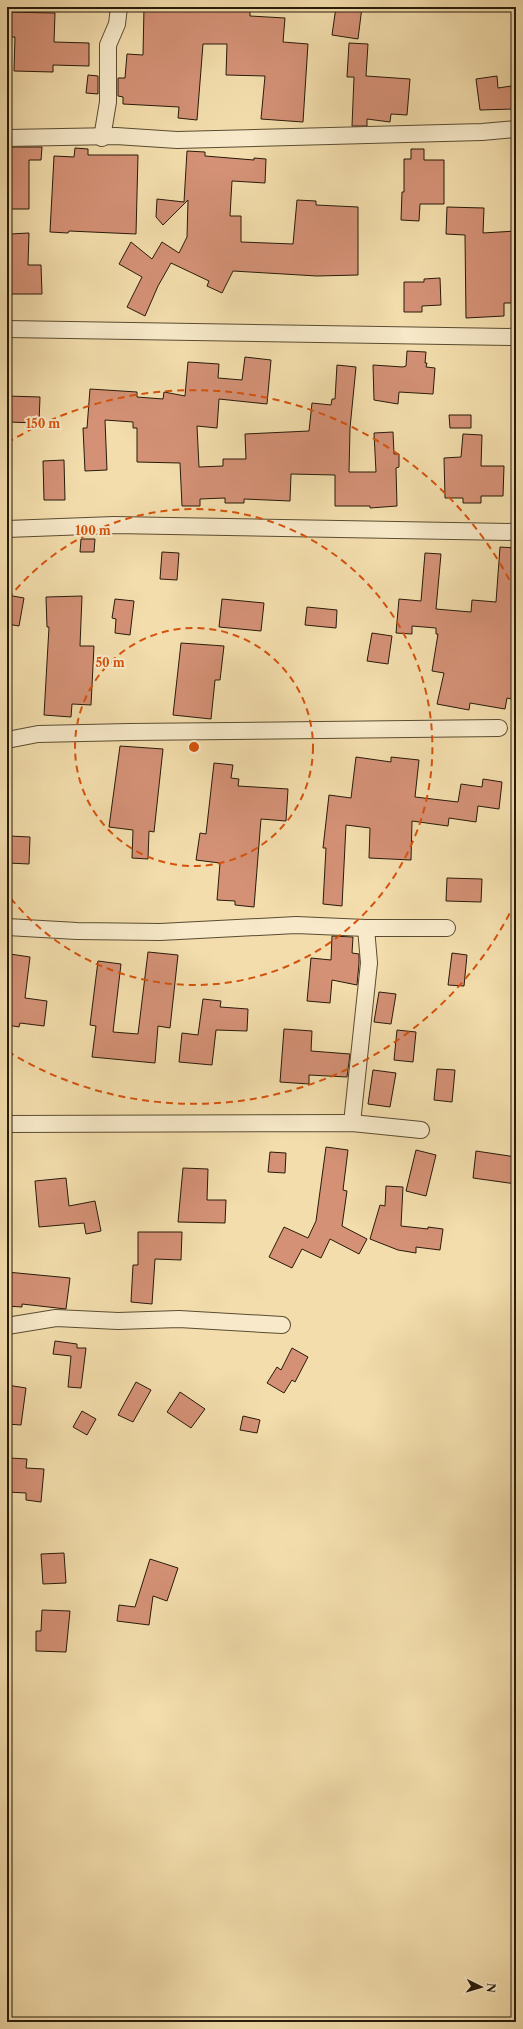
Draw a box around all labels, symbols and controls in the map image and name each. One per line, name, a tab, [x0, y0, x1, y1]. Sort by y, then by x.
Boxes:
text: 150 m	[26, 416, 60, 431]
text: 100 m	[75, 523, 111, 538]
text: 50 m	[95, 655, 125, 670]
centre of rings	[187, 740, 201, 754]
north arrow	[461, 1967, 501, 2007]
text: N	[484, 1982, 498, 1994]

